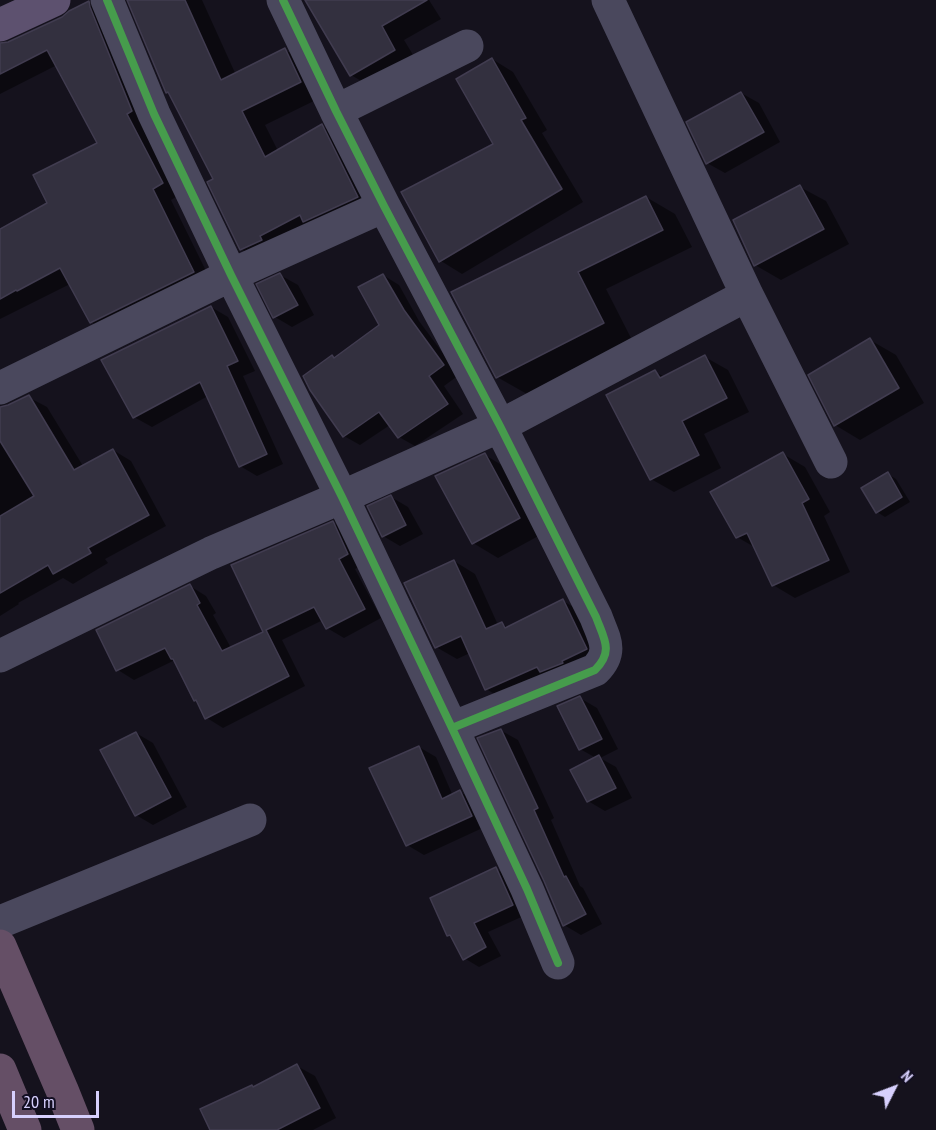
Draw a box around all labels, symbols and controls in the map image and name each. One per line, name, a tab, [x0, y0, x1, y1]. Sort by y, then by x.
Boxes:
north arrow	[864, 1058, 924, 1118]
text: N	[897, 1066, 918, 1086]
scale bar	[15, 1079, 102, 1117]
text: 20 m	[23, 1090, 55, 1113]

